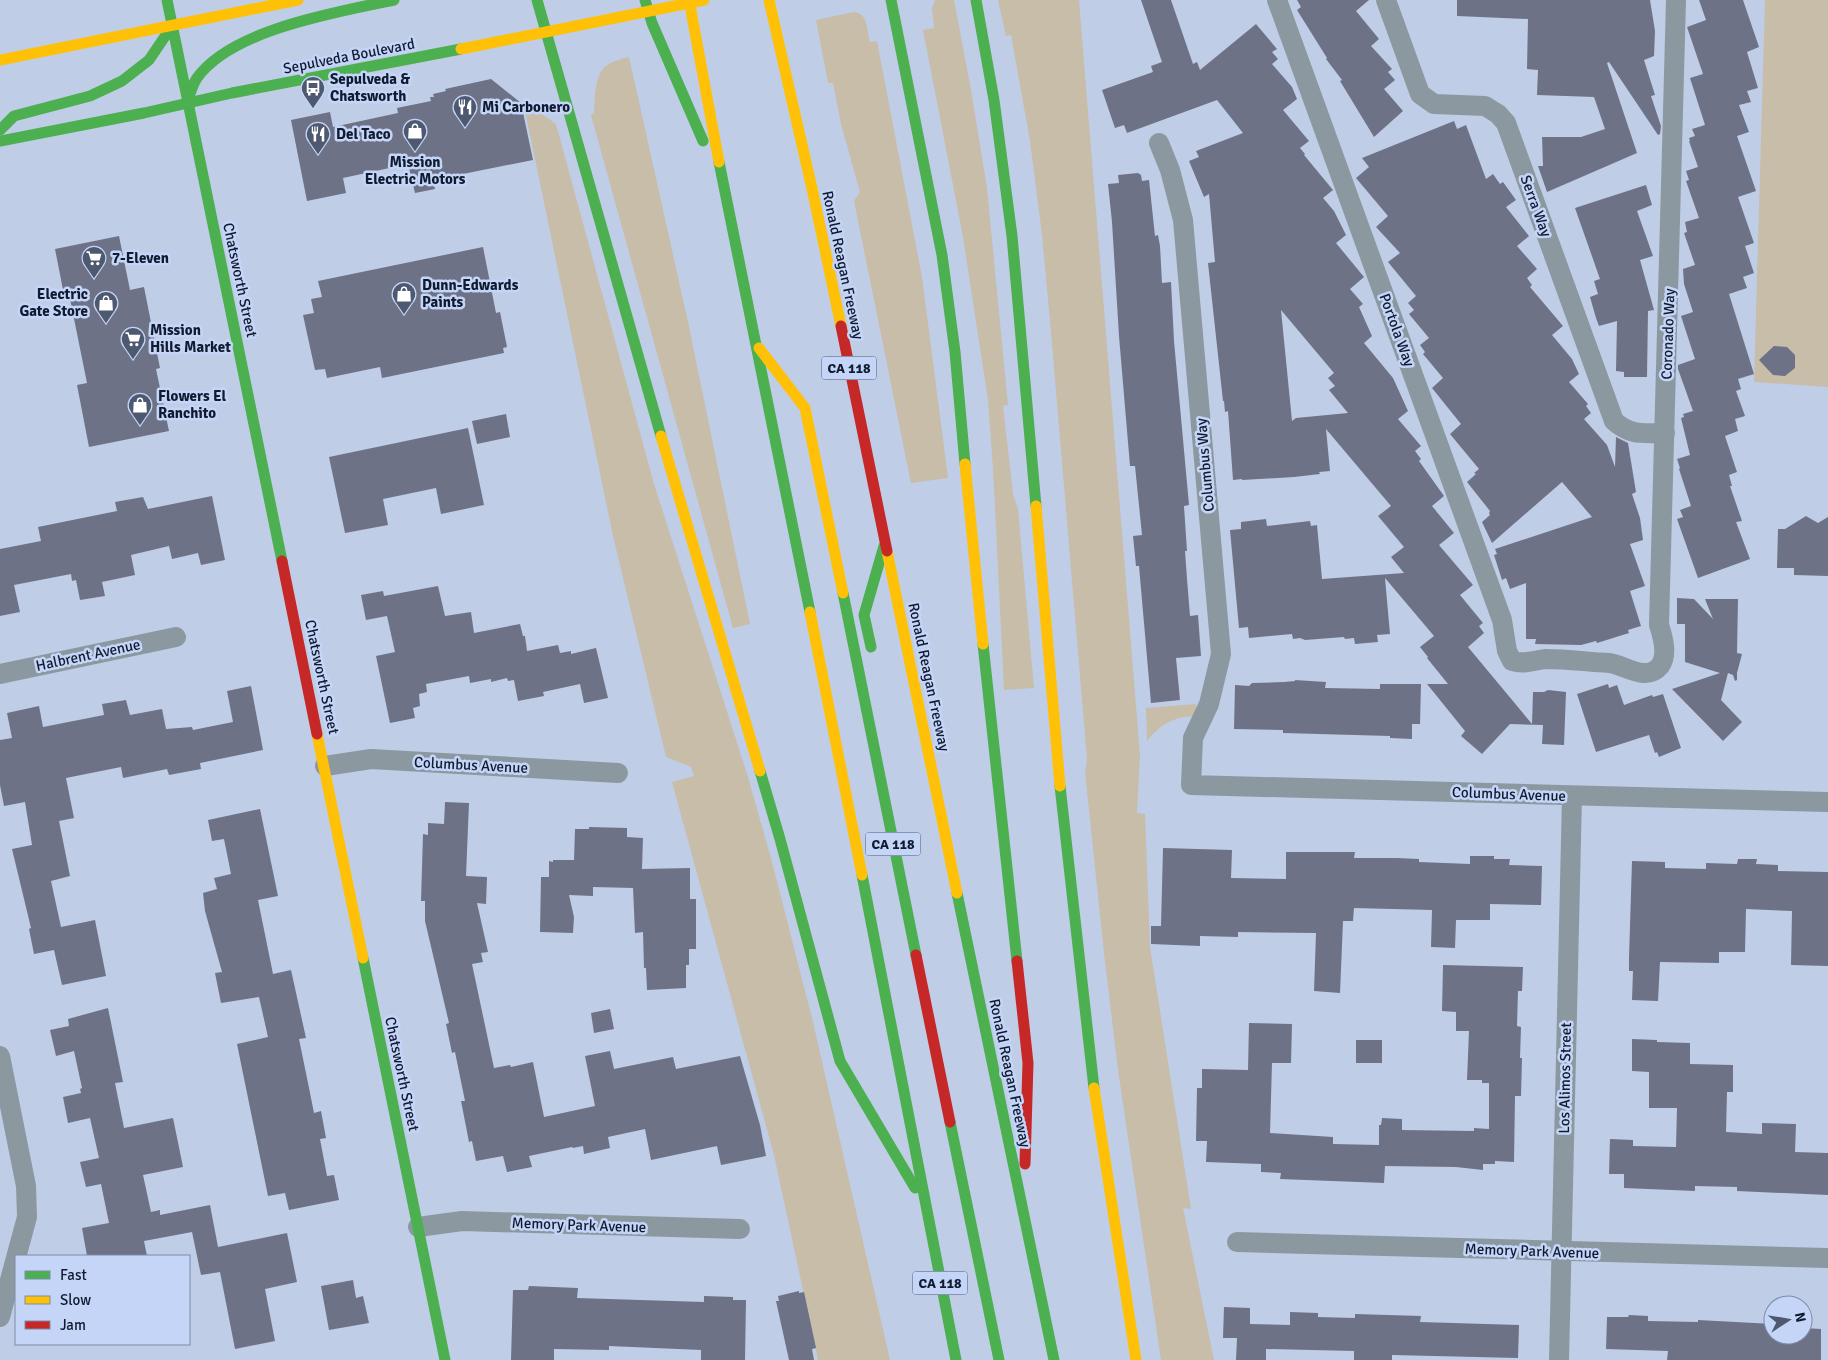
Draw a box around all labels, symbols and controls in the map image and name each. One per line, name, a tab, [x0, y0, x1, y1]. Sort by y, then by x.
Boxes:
street label: Sepulveda Boulevard	[282, 34, 416, 78]
place label: Sepulveda & Chatsworth	[330, 70, 410, 105]
bus stop icon: Sepulveda & Chatsworth	[300, 75, 326, 109]
restaurant icon: Mi Carbonero	[452, 94, 478, 128]
place label: Mi Carbonero	[482, 98, 570, 116]
shop icon: Mission Electric Motors	[402, 118, 428, 152]
restaurant icon: Del Taco	[305, 121, 331, 155]
place label: Del Taco	[336, 125, 391, 143]
place label: Mission Electric Motors	[365, 153, 466, 188]
street label: Serra Way	[1517, 173, 1555, 239]
street label: Ronald Reagan Freeway	[818, 189, 868, 341]
street label: Chatsworth Street	[219, 221, 261, 339]
supermarket icon: 7-Eleven	[81, 245, 107, 279]
place label: 7-Eleven	[112, 249, 169, 267]
place label: Dunn-Edwards Paints	[422, 276, 519, 311]
shop icon: Dunn-Edwards Paints	[391, 281, 417, 315]
place label: Electric Gate Store	[19, 285, 88, 320]
street label: Coronado Way	[1657, 288, 1679, 380]
shop icon: Electric Gate Store	[93, 290, 119, 324]
street label: Portola Way	[1375, 291, 1419, 369]
place label: Mission Hills Market	[150, 321, 231, 356]
supermarket icon: Mission Hills Market	[120, 326, 146, 360]
road number: CA 118	[822, 356, 876, 379]
place label: Flowers El Ranchito	[158, 387, 227, 422]
shop icon: Flowers El Ranchito	[127, 392, 153, 426]
street label: Columbus Way	[1192, 418, 1218, 512]
street label: Ronald Reagan Freeway	[904, 601, 954, 753]
street label: Chatsworth Street	[301, 618, 343, 736]
street label: Halbrent Avenue	[34, 635, 142, 675]
street label: Columbus Avenue	[414, 753, 528, 777]
street label: Columbus Avenue	[1452, 783, 1566, 805]
road number: CA 118	[866, 832, 920, 856]
street label: Ronald Reagan Freeway	[985, 997, 1035, 1149]
street label: Chatsworth Street	[381, 1015, 423, 1133]
street label: Los Alimos Street	[1555, 1022, 1575, 1134]
street label: Memory Park Avenue	[511, 1214, 647, 1236]
street label: Memory Park Avenue	[1464, 1240, 1600, 1262]
legend	[15, 1255, 190, 1345]
text: Fast	[60, 1266, 87, 1284]
road number: CA 118	[912, 1272, 968, 1295]
text: Slow	[60, 1291, 91, 1309]
north arrow	[1763, 1295, 1813, 1345]
text: N	[1791, 1311, 1810, 1324]
text: Jam	[60, 1316, 86, 1334]

